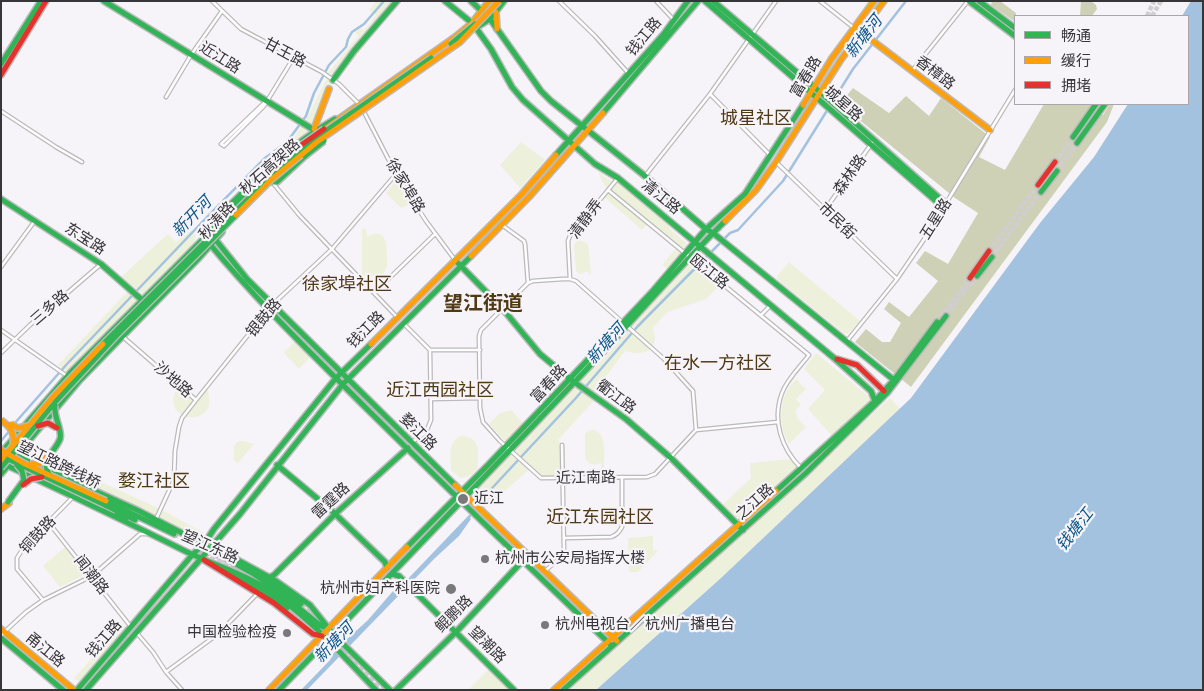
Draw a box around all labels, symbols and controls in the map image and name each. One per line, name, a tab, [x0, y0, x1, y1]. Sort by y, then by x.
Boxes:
water label: 新塘河	[842, 12, 886, 62]
street label: 钱江路	[623, 14, 665, 60]
legend	[1014, 15, 1189, 105]
text: 畅通	[1061, 27, 1091, 45]
street label: 甘王路	[261, 34, 309, 72]
street label: 近江路	[196, 38, 244, 78]
street label: 香樟路	[912, 52, 958, 94]
text: 缓行	[1061, 52, 1091, 70]
street label: 富春路	[787, 53, 825, 101]
text: 拥堵	[1061, 77, 1091, 95]
street label: 城星路	[820, 82, 866, 126]
district label: 城星社区	[720, 108, 792, 130]
street label: 秋石高架路	[236, 135, 304, 199]
street label: 森林路	[830, 151, 870, 199]
street label: 徐家埠路	[382, 156, 428, 216]
street label: 清江路	[638, 176, 684, 218]
water label: 新开河	[168, 193, 216, 241]
street label: 五星路	[916, 195, 956, 243]
street label: 清静弄	[565, 196, 607, 242]
street label: 秋涛路	[195, 198, 239, 244]
street label: 市民街	[815, 199, 859, 243]
street label: 东宝路	[61, 219, 109, 259]
street label: 瓯江路	[686, 251, 732, 293]
district label: 徐家埠社区	[302, 274, 392, 296]
street label: 三多路	[27, 286, 73, 330]
district label: 望江街道	[443, 292, 523, 316]
street label: 银鼓路	[243, 295, 285, 341]
street label: 钱江路	[344, 308, 388, 352]
water label: 新塘河	[583, 320, 629, 368]
district label: 在水一方社区	[664, 353, 772, 375]
street label: 沙地路	[150, 358, 196, 402]
street label: 富春路	[527, 361, 571, 407]
street label: 衢江路	[593, 376, 639, 418]
district label: 近江西园社区	[386, 380, 494, 402]
street label: 婺江路	[396, 410, 440, 454]
street label: 望江路跨线桥	[15, 437, 103, 493]
street label: 近江南路	[556, 468, 616, 488]
district label: 婺江社区	[118, 471, 190, 493]
street label: 雷霆路	[308, 479, 354, 523]
street label: 之江路	[732, 480, 778, 524]
place label: 近江	[474, 490, 504, 508]
marker: 近江	[456, 492, 470, 506]
water label: 钱塘江	[1053, 505, 1097, 555]
district label: 近江东园社区	[546, 507, 654, 529]
street label: 铜鼓路	[16, 512, 60, 558]
street label: 望江东路	[179, 527, 241, 567]
place label: 杭州市公安局指挥大楼	[495, 550, 645, 568]
street label: 闻潮路	[70, 552, 112, 598]
marker: 杭州市公安局指挥大楼	[479, 553, 491, 565]
place label: 杭州市妇产科医院	[320, 580, 440, 598]
marker: 杭州市妇产科医院	[444, 582, 458, 596]
street label: 鲲鹏路	[432, 592, 476, 636]
street label: 钱江路	[82, 616, 126, 662]
place label: 杭州电视台／杭州广播电台	[555, 616, 735, 634]
water label: 新塘河	[310, 619, 358, 667]
marker: 杭州电视台／杭州广播电台	[539, 619, 551, 631]
street label: 望潮路	[465, 623, 509, 667]
place label: 中国检验检疫	[187, 624, 277, 642]
marker: 中国检验检疫	[281, 627, 293, 639]
street label: 甬江路	[22, 629, 68, 671]

